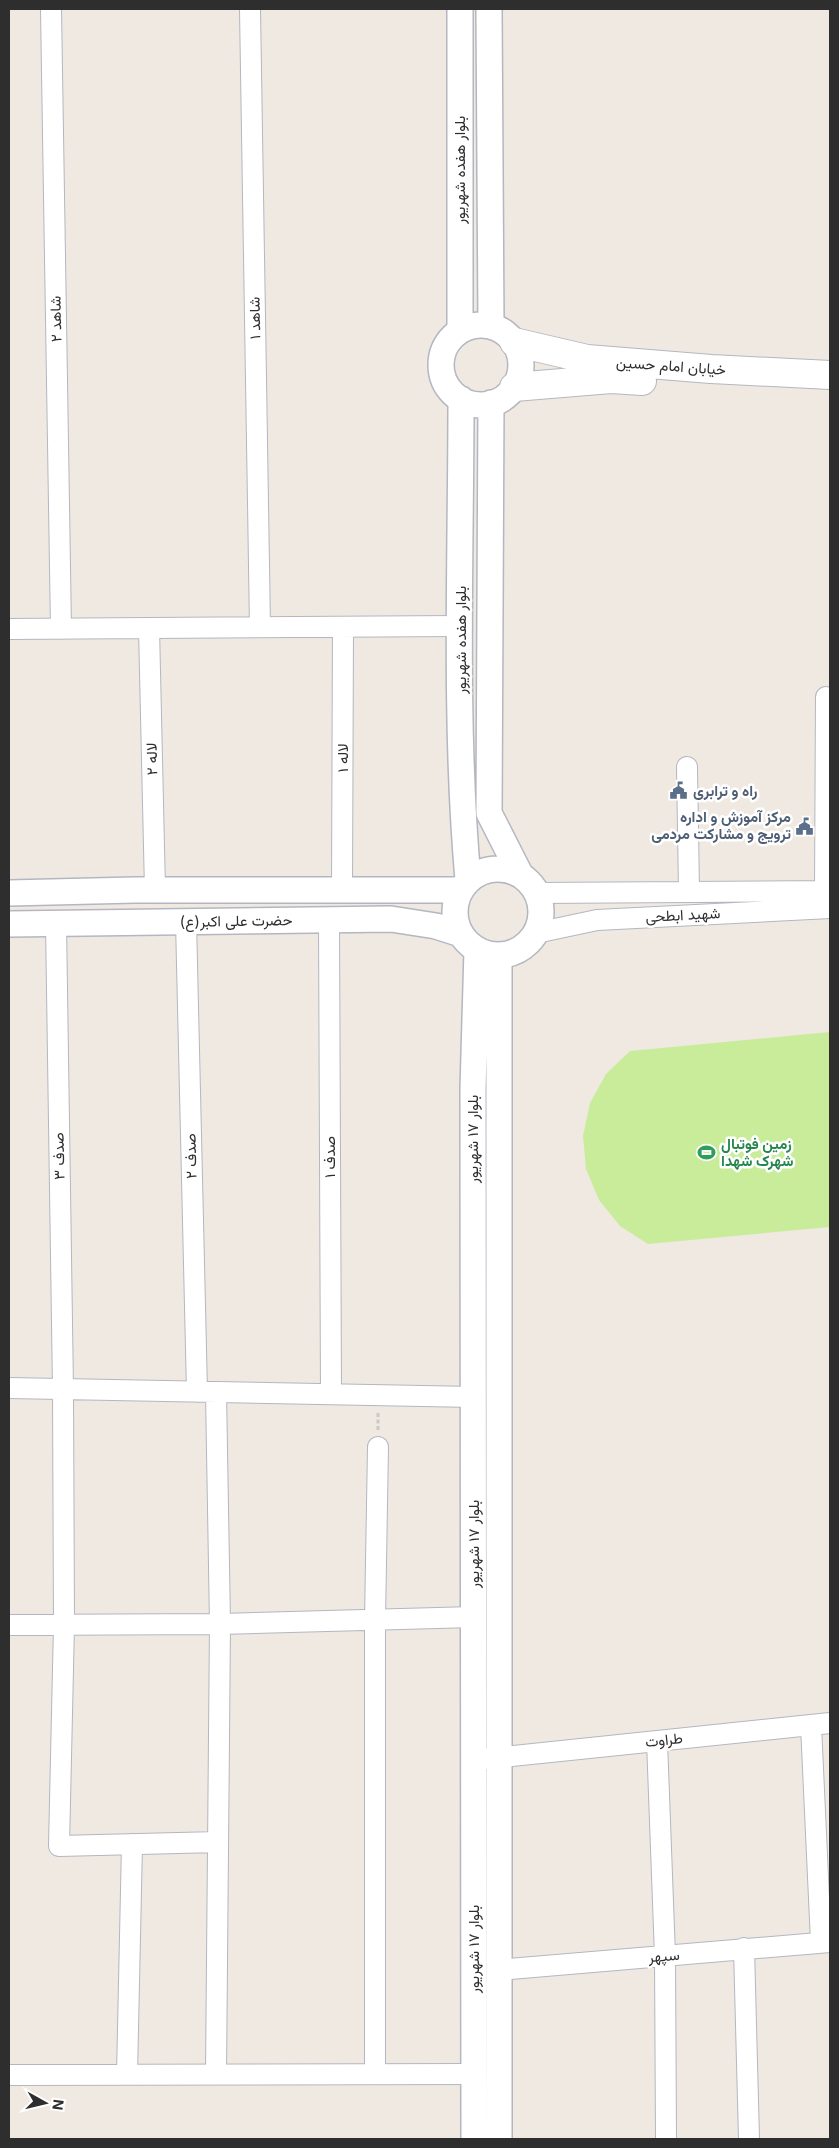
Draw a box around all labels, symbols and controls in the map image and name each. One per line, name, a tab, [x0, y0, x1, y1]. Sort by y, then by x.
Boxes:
street label: بلوار هفده شهریور	[450, 116, 469, 225]
street label: شاهد ۲	[46, 296, 65, 342]
street label: شاهد ۱	[245, 296, 264, 340]
street label: خیابان امام حسین	[615, 352, 727, 380]
street label: بلوار هفده شهریور	[451, 586, 470, 695]
street label: لاله ۲	[142, 742, 161, 776]
street label: لاله ۱	[333, 743, 352, 773]
public building icon: راه و ترابری	[669, 781, 689, 801]
place label: راه و ترابری	[693, 781, 758, 800]
place label: مرکز آموزش و اداره ترویج و مشارکت مردمی	[651, 807, 791, 844]
public building icon: مرکز آموزش و اداره ترویج و مشارکت مردمی	[795, 816, 815, 836]
street label: شهید ابطحی	[645, 903, 721, 927]
street label: حضرت علی اکبر(ع)	[179, 910, 293, 933]
street label: بلوار ۱۷ شهریور	[463, 1095, 482, 1184]
street label: صدف ۳	[49, 1132, 68, 1180]
street label: صدف ۲	[181, 1133, 200, 1179]
place label: زمین فوتبال شهرک شهدا	[721, 1134, 793, 1170]
street label: صدف ۱	[320, 1136, 339, 1178]
sports icon: زمین فوتبال شهرک شهدا	[697, 1143, 717, 1163]
street label: بلوار ۱۷ شهریور	[464, 1500, 483, 1589]
street label: طراوت	[644, 1728, 684, 1751]
street label: بلوار ۱۷ شهریور	[464, 1905, 483, 1994]
street label: سپهر	[647, 1945, 681, 1967]
north arrow	[20, 2078, 70, 2128]
text: N	[49, 2098, 68, 2111]

